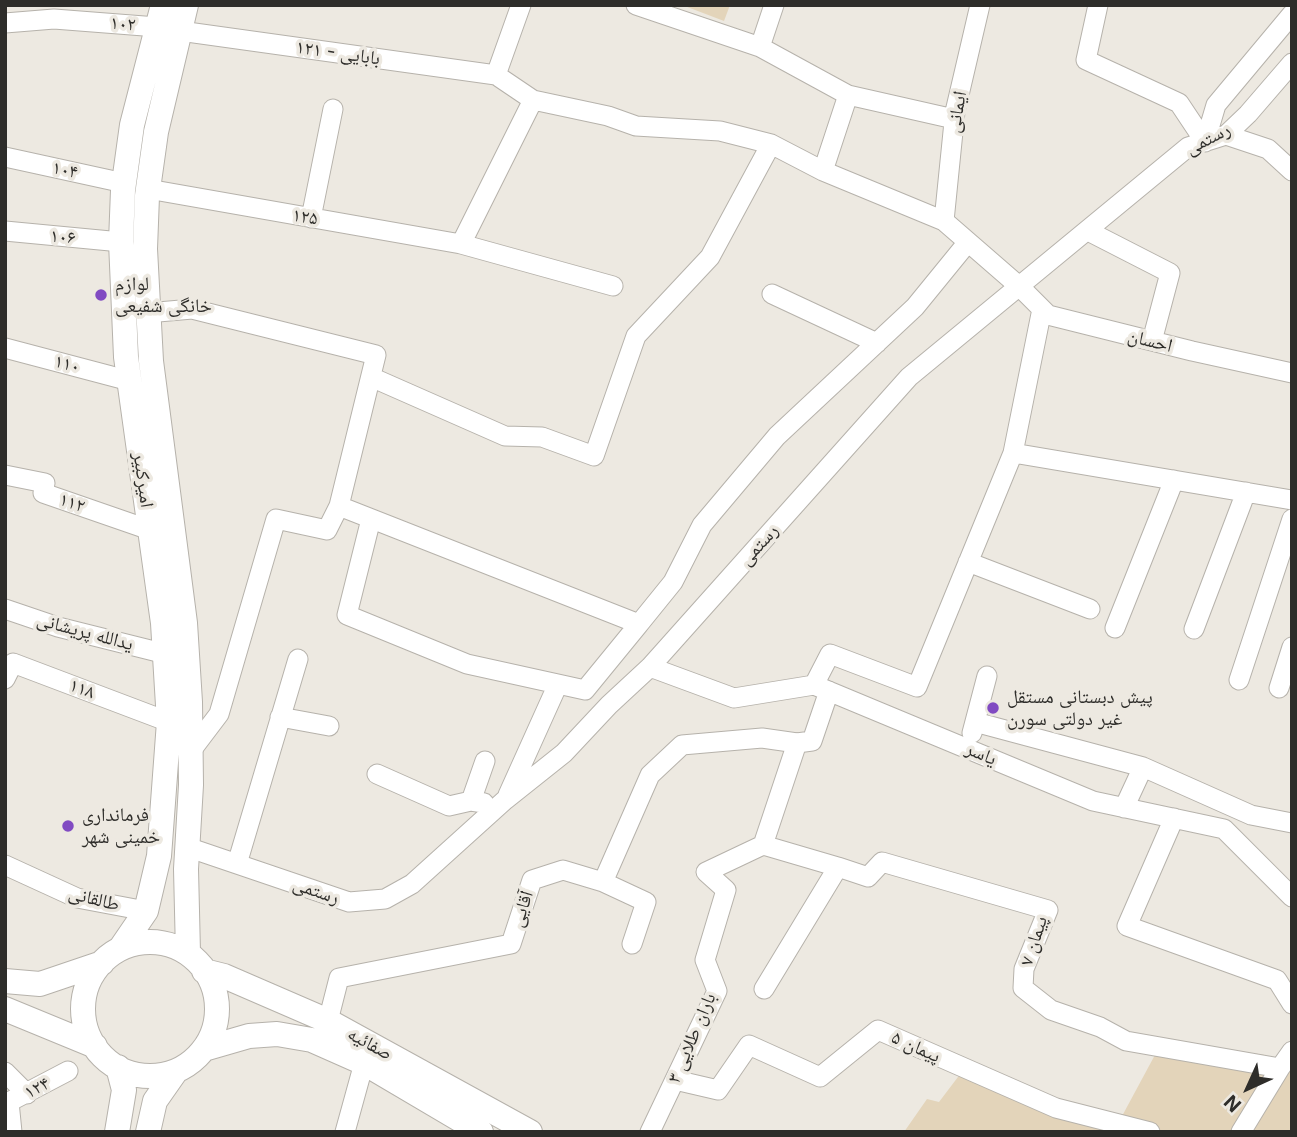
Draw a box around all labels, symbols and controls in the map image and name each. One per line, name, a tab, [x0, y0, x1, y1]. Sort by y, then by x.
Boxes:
street label: ۱۰۲	[109, 12, 137, 36]
street label: بابایی - ۱۲۱	[294, 36, 382, 70]
street label: ایمانی	[942, 89, 972, 135]
street label: رستمی	[1182, 118, 1234, 160]
street label: ۱۰۴	[50, 156, 80, 184]
street label: ۱۲۵	[290, 204, 320, 230]
street label: ۱۰۶	[49, 225, 77, 249]
place label: لوازم خانگی شفیعی	[115, 273, 212, 317]
marker: لوازم خانگی شفیعی	[93, 287, 109, 303]
street label: احسان	[1125, 324, 1175, 358]
street label: ۱۱۰	[52, 350, 82, 378]
street label: امیرکبیر	[128, 451, 158, 509]
street label: ۱۱۲	[56, 488, 88, 518]
street label: رستمی	[735, 520, 783, 570]
street label: یدالله پریشانی	[34, 608, 136, 656]
street label: ۱۱۸	[66, 674, 98, 704]
place label: پیش دبستانی مستقل غیر دولتی سورن	[1007, 686, 1153, 730]
marker: پیش دبستانی مستقل غیر دولتی سورن	[985, 700, 1001, 716]
street label: یاسر	[962, 737, 1000, 771]
place label: فرمانداری خمینی شهر	[82, 804, 160, 848]
marker: فرمانداری خمینی شهر	[60, 818, 76, 834]
street label: رستمی	[290, 872, 342, 910]
street label: طالقانی	[66, 882, 122, 916]
street label: آقایی	[505, 888, 539, 930]
street label: پیمان ۷	[1015, 913, 1053, 969]
street label: باران طلایی ۳	[663, 989, 721, 1087]
street label: صفائیه	[344, 1022, 396, 1066]
street label: پیمان ۵	[888, 1026, 944, 1068]
north arrow	[1213, 1053, 1283, 1123]
street label: ۱۲۴	[20, 1072, 54, 1104]
text: N	[1220, 1090, 1246, 1116]

